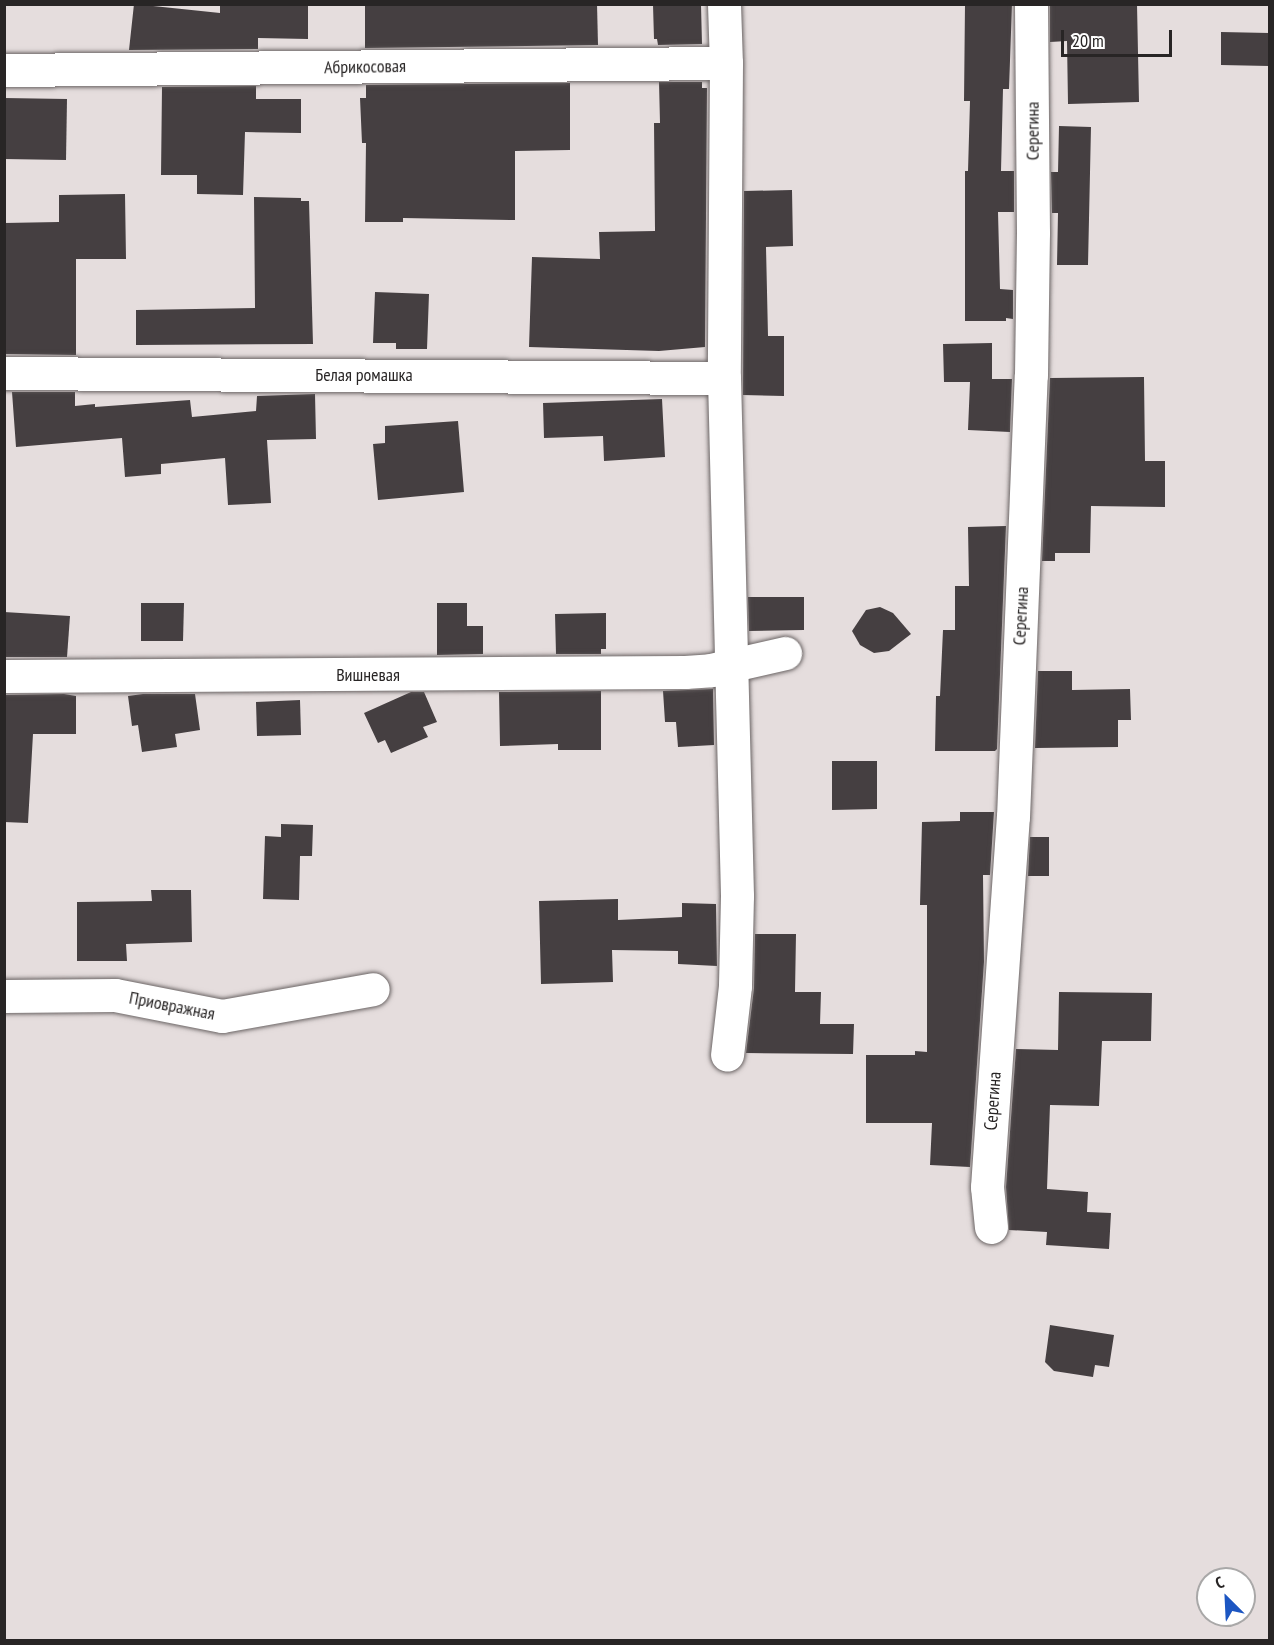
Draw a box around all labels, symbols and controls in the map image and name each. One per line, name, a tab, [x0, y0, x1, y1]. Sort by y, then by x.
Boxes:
scale bar	[1064, 18, 1175, 56]
text: 20 m	[1072, 29, 1104, 52]
street label: Абрикосовая	[324, 55, 406, 79]
street label: Серегина	[1022, 102, 1044, 160]
street label: Белая ромашка	[315, 364, 413, 386]
street label: Серегина	[1009, 586, 1033, 646]
street label: Вишневая	[336, 664, 400, 686]
street label: Приовражная	[127, 987, 217, 1025]
street label: Серегина	[980, 1071, 1006, 1131]
north arrow	[1196, 1567, 1256, 1627]
text: С	[1212, 1572, 1227, 1593]

